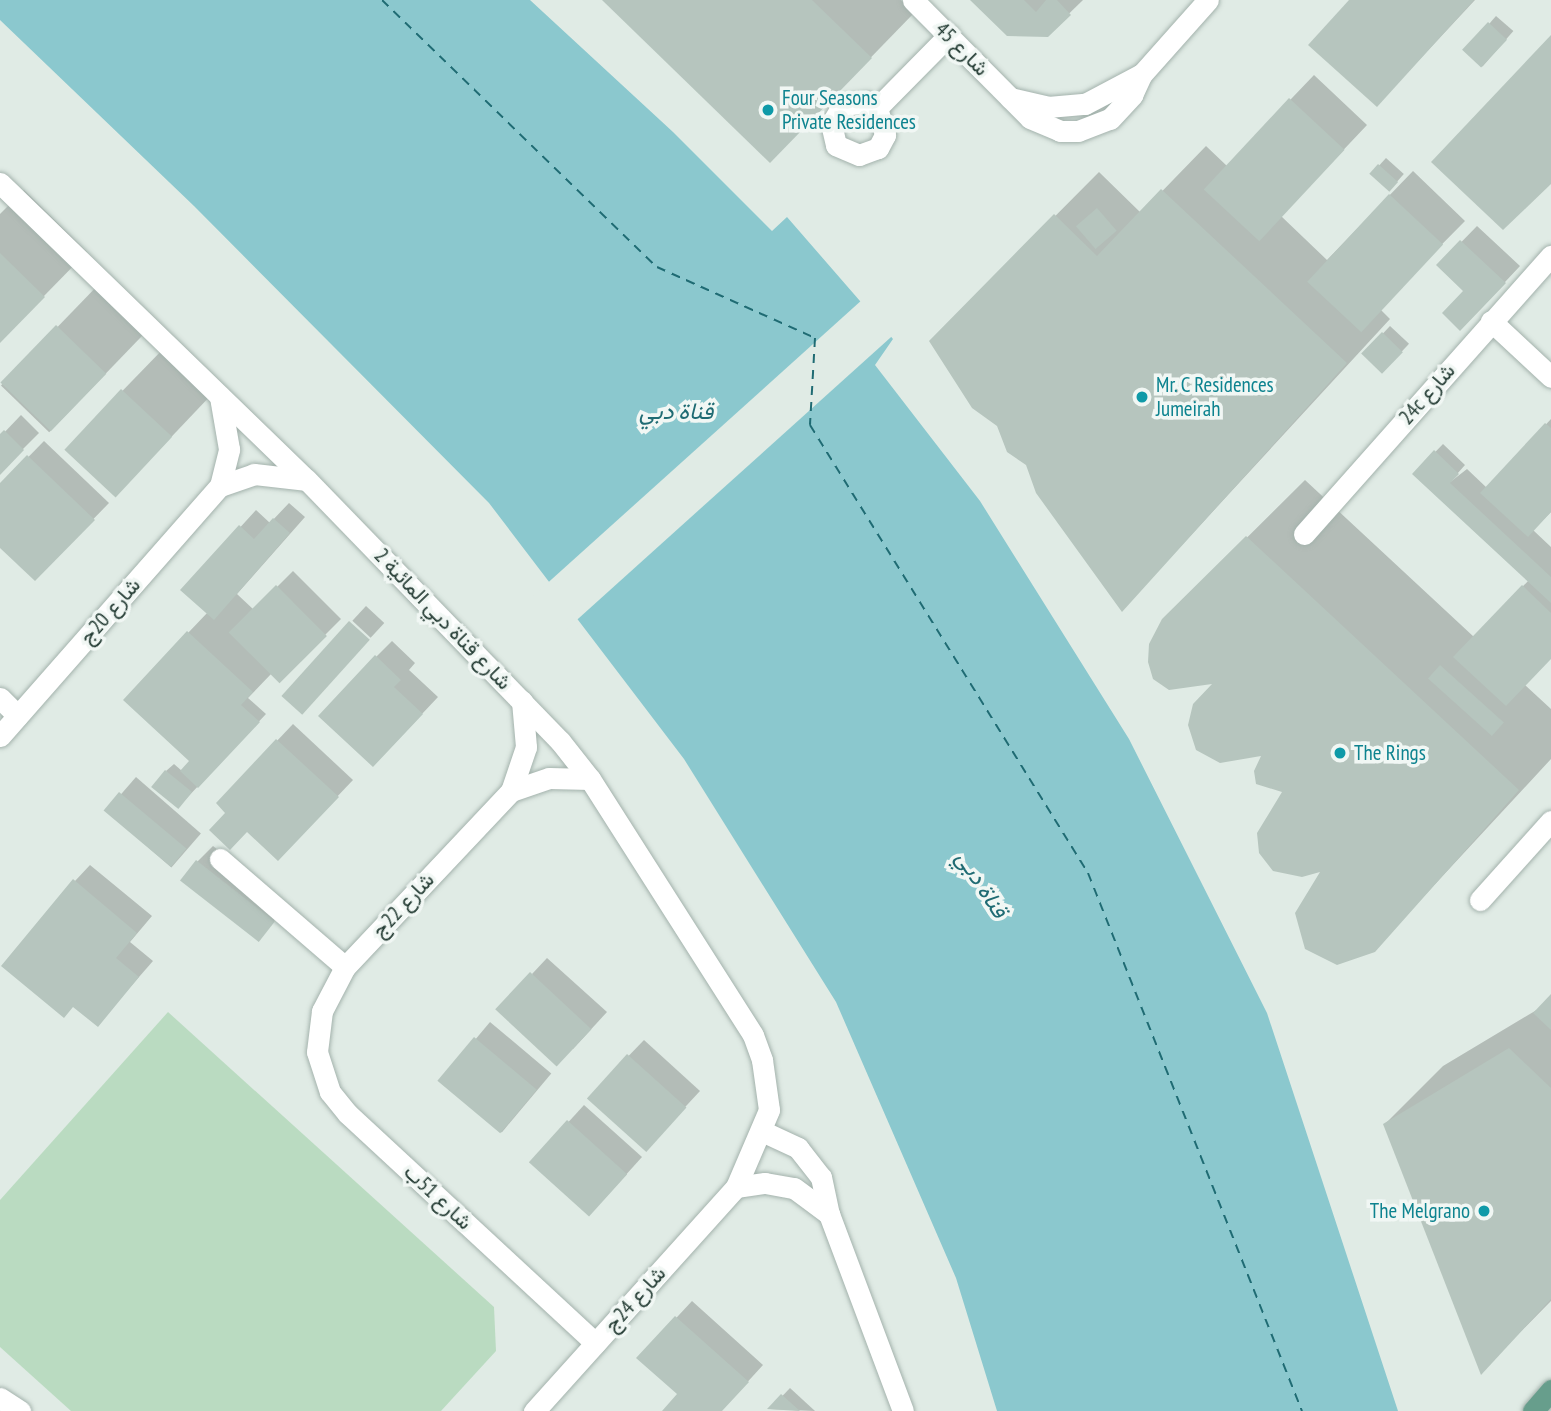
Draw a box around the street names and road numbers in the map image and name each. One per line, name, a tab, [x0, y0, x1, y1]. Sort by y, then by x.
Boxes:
street label: شارع 45	[930, 17, 994, 81]
street label: 24c شارع	[1394, 358, 1460, 430]
street label: شارع قناة دبي المائية 2	[369, 543, 517, 695]
street label: شارع 20ج	[74, 573, 146, 649]
street label: شارع 22ج	[367, 867, 439, 943]
street label: شارع 51ب	[399, 1159, 477, 1235]
street label: شارع 24ج	[599, 1261, 671, 1337]

